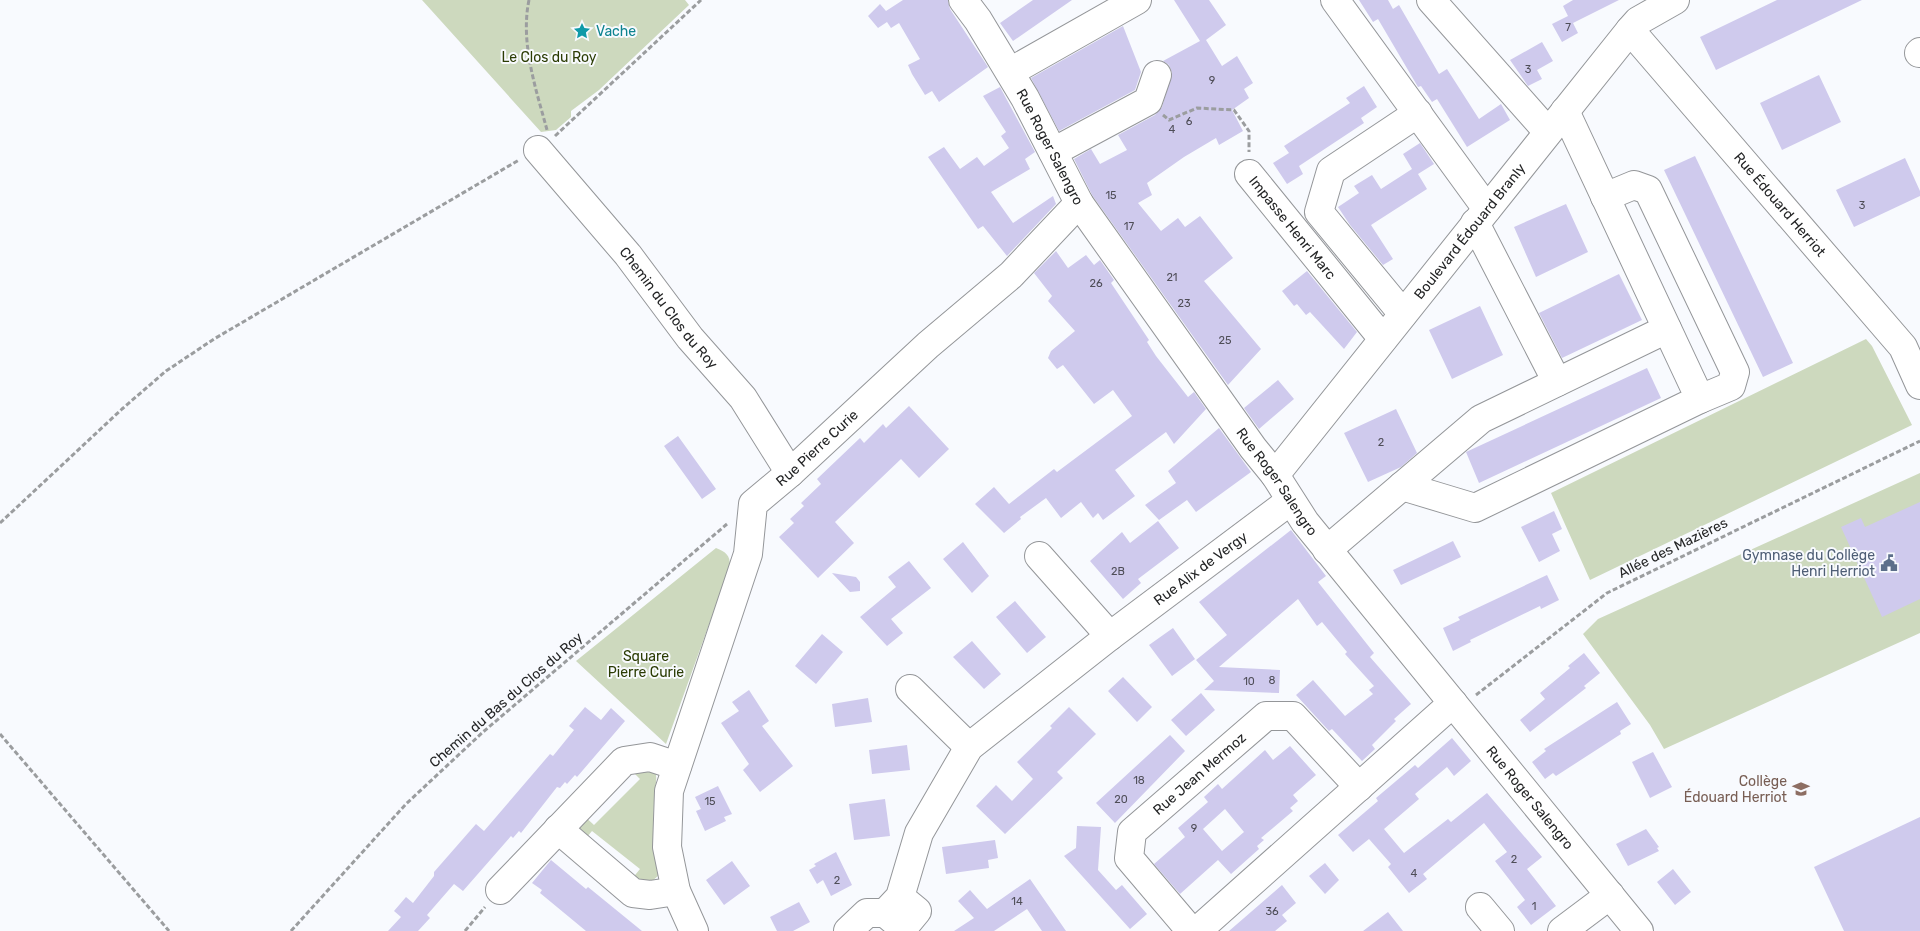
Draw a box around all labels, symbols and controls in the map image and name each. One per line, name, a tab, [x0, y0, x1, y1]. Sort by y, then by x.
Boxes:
place icon: Vache	[572, 21, 592, 41]
house number: 7	[1565, 21, 1571, 34]
place label: Vache	[596, 23, 636, 40]
park label: Le Clos du Roy	[501, 49, 597, 66]
house number: 3	[1525, 63, 1532, 76]
house number: 9	[1209, 74, 1215, 87]
street label: Rue Roger Salengro	[1013, 86, 1087, 208]
house number: 6	[1186, 115, 1193, 128]
house number: 4	[1169, 123, 1176, 136]
street label: Rue Édouard Herriot	[1731, 149, 1830, 260]
street label: Boulevard Édouard Branly	[1410, 160, 1529, 302]
street label: Impasse Henri Marc	[1245, 172, 1340, 283]
house number: 15	[1105, 189, 1117, 202]
house number: 3	[1859, 199, 1866, 212]
house number: 17	[1124, 220, 1135, 233]
street label: Chemin du Clos du Roy	[616, 243, 722, 372]
house number: 21	[1166, 271, 1178, 284]
house number: 26	[1089, 277, 1103, 290]
house number: 23	[1177, 297, 1191, 310]
house number: 25	[1219, 334, 1232, 347]
street label: Rue Pierre Curie	[772, 406, 861, 490]
street label: Rue Roger Salengro	[1233, 424, 1321, 539]
house number: 2	[1378, 436, 1384, 449]
street label: Allée des Mazières	[1616, 514, 1730, 582]
street label: Rue Alix de Vergy	[1150, 528, 1251, 609]
place label: Gymnase du Collège Henri Herriot	[1742, 547, 1876, 580]
public building icon: Gymnase du Collège Henri Herriot	[1879, 553, 1899, 573]
house number: 2B	[1111, 565, 1125, 578]
street label: Chemin du Bas du Clos du Roy	[426, 629, 586, 771]
park label: Square Pierre Curie	[608, 648, 684, 681]
house number: 8	[1269, 674, 1276, 687]
house number: 10	[1243, 675, 1255, 688]
street label: Rue Jean Mermoz	[1149, 729, 1249, 818]
street label: Rue Roger Salengro	[1483, 742, 1577, 853]
place label: Collège Édouard Herriot	[1684, 773, 1788, 806]
house number: 18	[1133, 774, 1145, 787]
school or university icon: Collège Édouard Herriot	[1791, 779, 1811, 799]
house number: 20	[1114, 793, 1128, 806]
house number: 15	[704, 795, 716, 808]
house number: 9	[1191, 822, 1197, 835]
house number: 2	[1511, 853, 1517, 866]
house number: 4	[1411, 867, 1418, 880]
house number: 2	[834, 874, 840, 887]
house number: 14	[1011, 895, 1023, 908]
house number: 1	[1532, 900, 1536, 913]
house number: 36	[1265, 905, 1279, 918]

